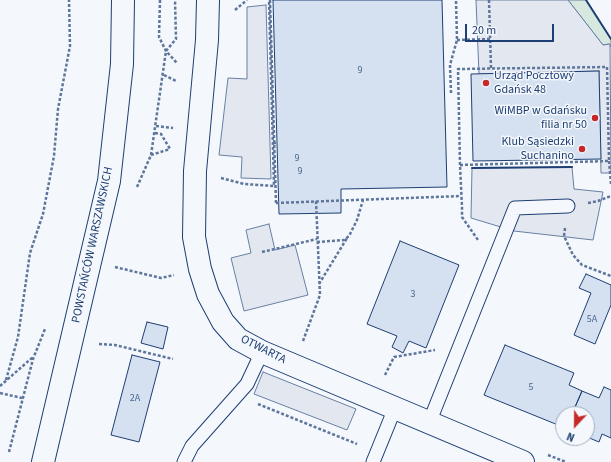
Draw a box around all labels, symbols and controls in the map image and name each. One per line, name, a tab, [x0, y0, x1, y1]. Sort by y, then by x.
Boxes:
scale bar	[467, 16, 556, 42]
text: 20 m	[472, 22, 496, 39]
house number: 9	[358, 65, 362, 77]
place label: Urząd Pocztowy Gdańsk 48	[494, 69, 574, 97]
marker: Urząd Pocztowy Gdańsk 48	[481, 78, 491, 88]
place label: WiMBP w Gdańsku filia nr 50	[495, 104, 587, 132]
marker: WiMBP w Gdańsku filia nr 50	[590, 113, 600, 123]
place label: Klub Sąsiedzki Suchanino	[501, 135, 574, 163]
marker: Klub Sąsiedzki Suchanino	[577, 144, 587, 154]
house number: 9	[295, 153, 299, 165]
street label: POWSTAŃCÓW WARSZAWSKICH	[69, 166, 117, 324]
house number: 9	[298, 166, 302, 178]
house number: 3	[411, 289, 415, 301]
house number: 5A	[587, 314, 597, 326]
street label: OTWARTA	[238, 332, 288, 368]
house number: 5	[529, 382, 533, 394]
house number: 2A	[130, 393, 140, 405]
north arrow	[555, 406, 595, 446]
text: N	[564, 428, 577, 445]

